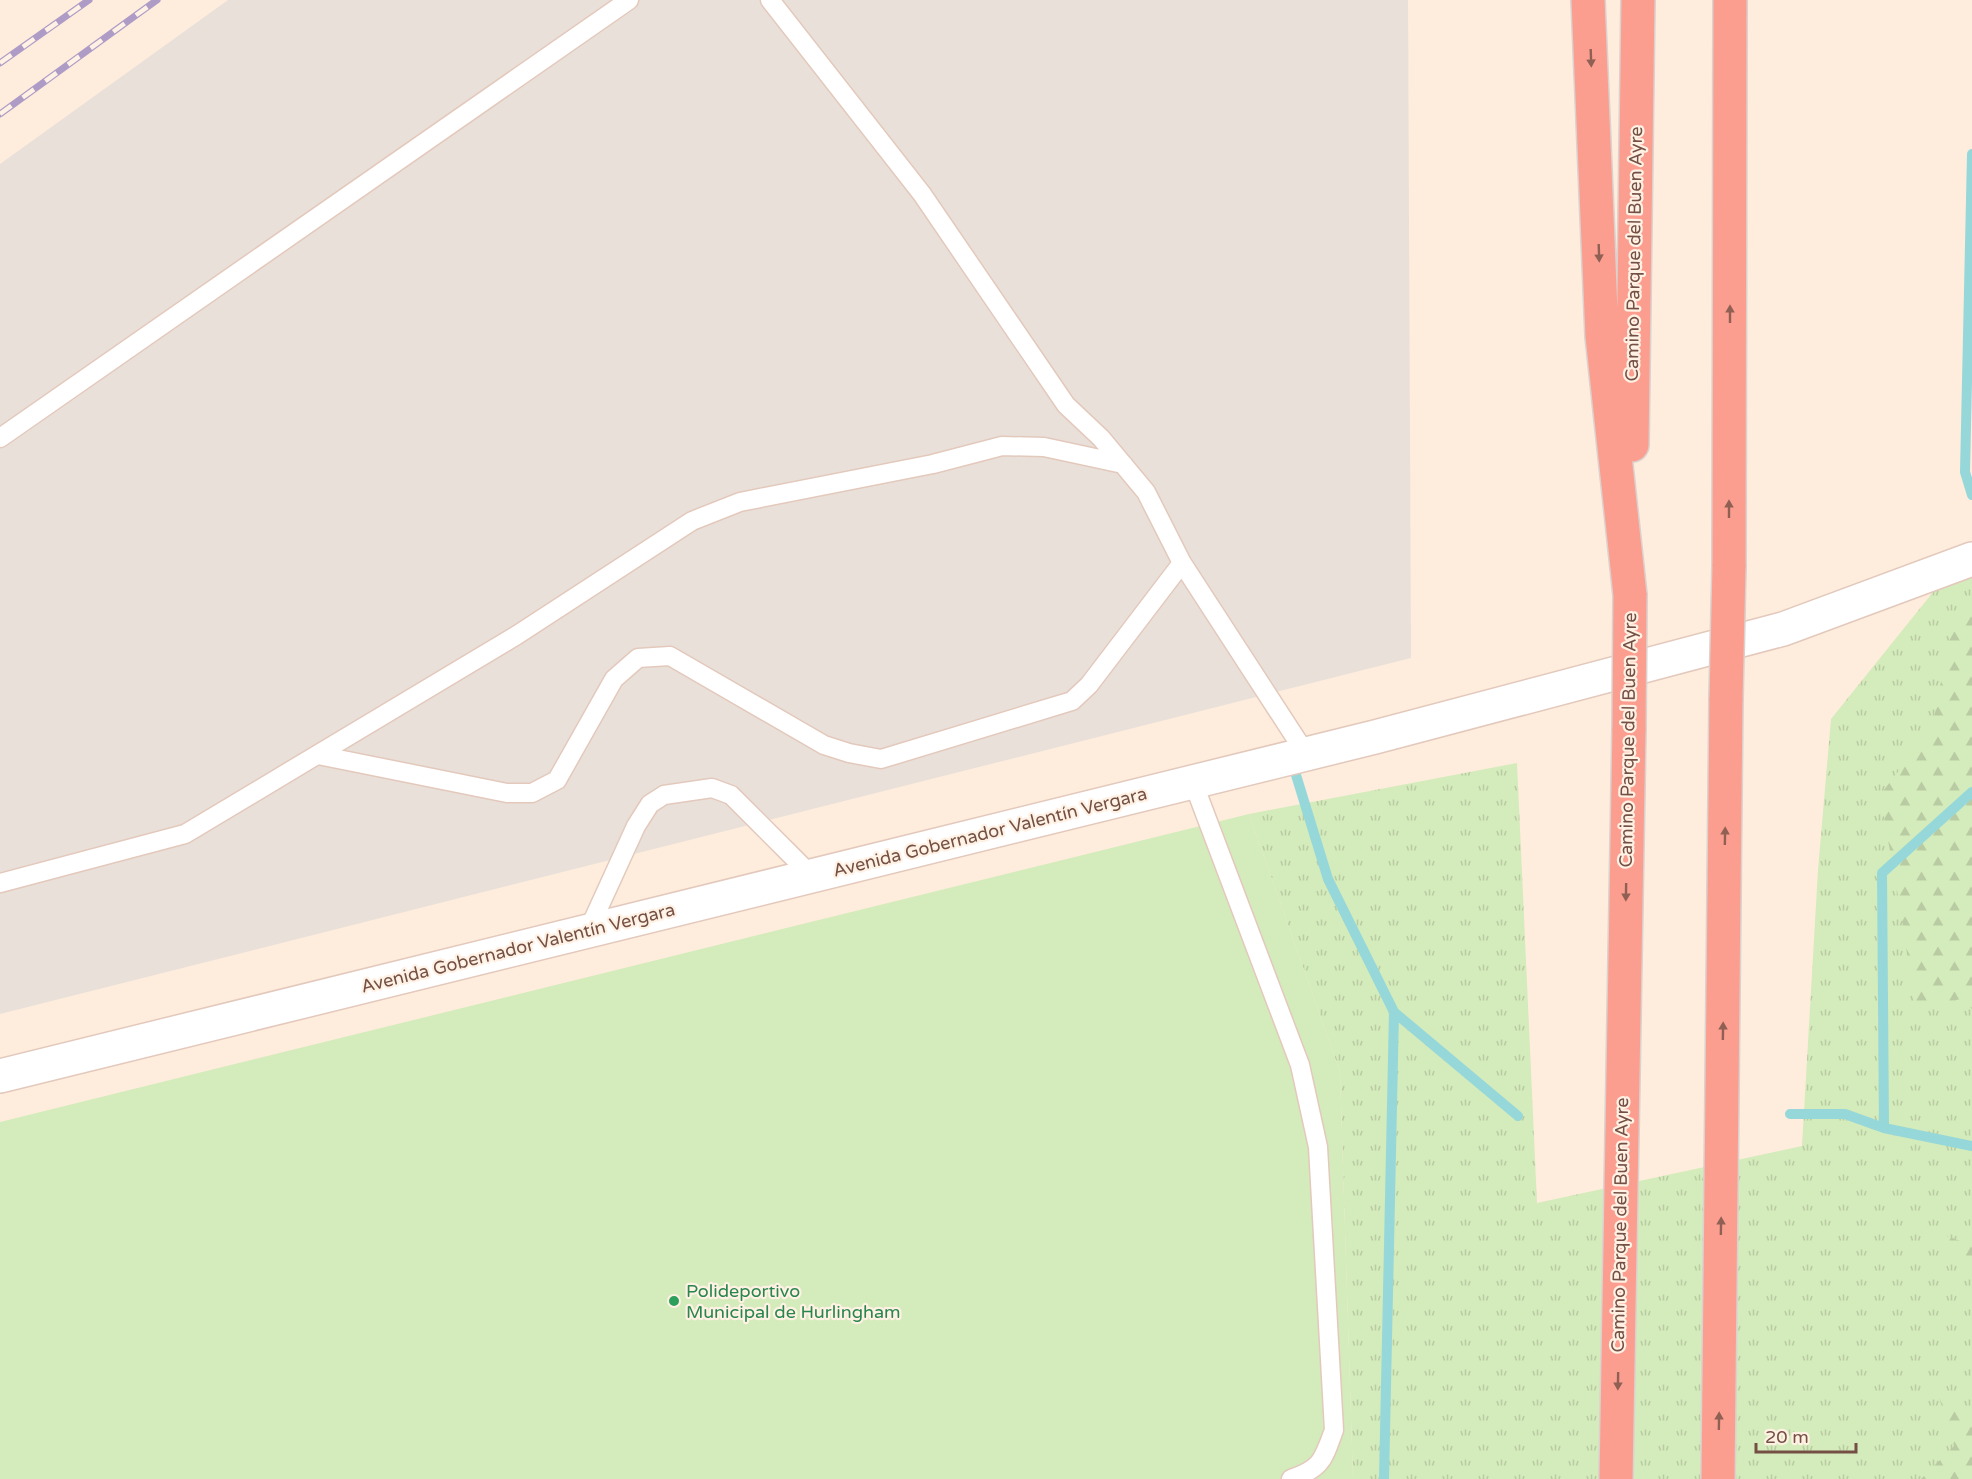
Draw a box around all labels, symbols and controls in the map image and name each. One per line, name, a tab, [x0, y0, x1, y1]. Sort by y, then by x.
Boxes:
one-way arrow	[1586, 49, 1595, 68]
street label: Camino Parque del Buen Ayre	[1621, 126, 1647, 382]
one-way arrow	[1594, 244, 1603, 263]
one-way arrow	[1725, 304, 1735, 323]
one-way arrow	[1724, 499, 1734, 518]
street label: Camino Parque del Buen Ayre	[1615, 612, 1641, 868]
street label: Avenida Gobernador Valentín Vergara	[831, 782, 1149, 882]
one-way arrow	[1720, 826, 1730, 845]
one-way arrow	[1621, 882, 1631, 901]
street label: Avenida Gobernador Valentín Vergara	[359, 898, 677, 998]
one-way arrow	[1718, 1021, 1728, 1040]
street label: Camino Parque del Buen Ayre	[1607, 1097, 1633, 1353]
one-way arrow	[1716, 1216, 1726, 1235]
place label: Polideportivo Municipal de Hurlingham	[686, 1280, 901, 1323]
marker: Polideportivo Municipal de Hurlingham	[667, 1294, 681, 1308]
one-way arrow	[1613, 1371, 1623, 1390]
one-way arrow	[1714, 1411, 1724, 1430]
scale bar	[1756, 1416, 1856, 1454]
text: 20 m	[1765, 1426, 1809, 1448]

